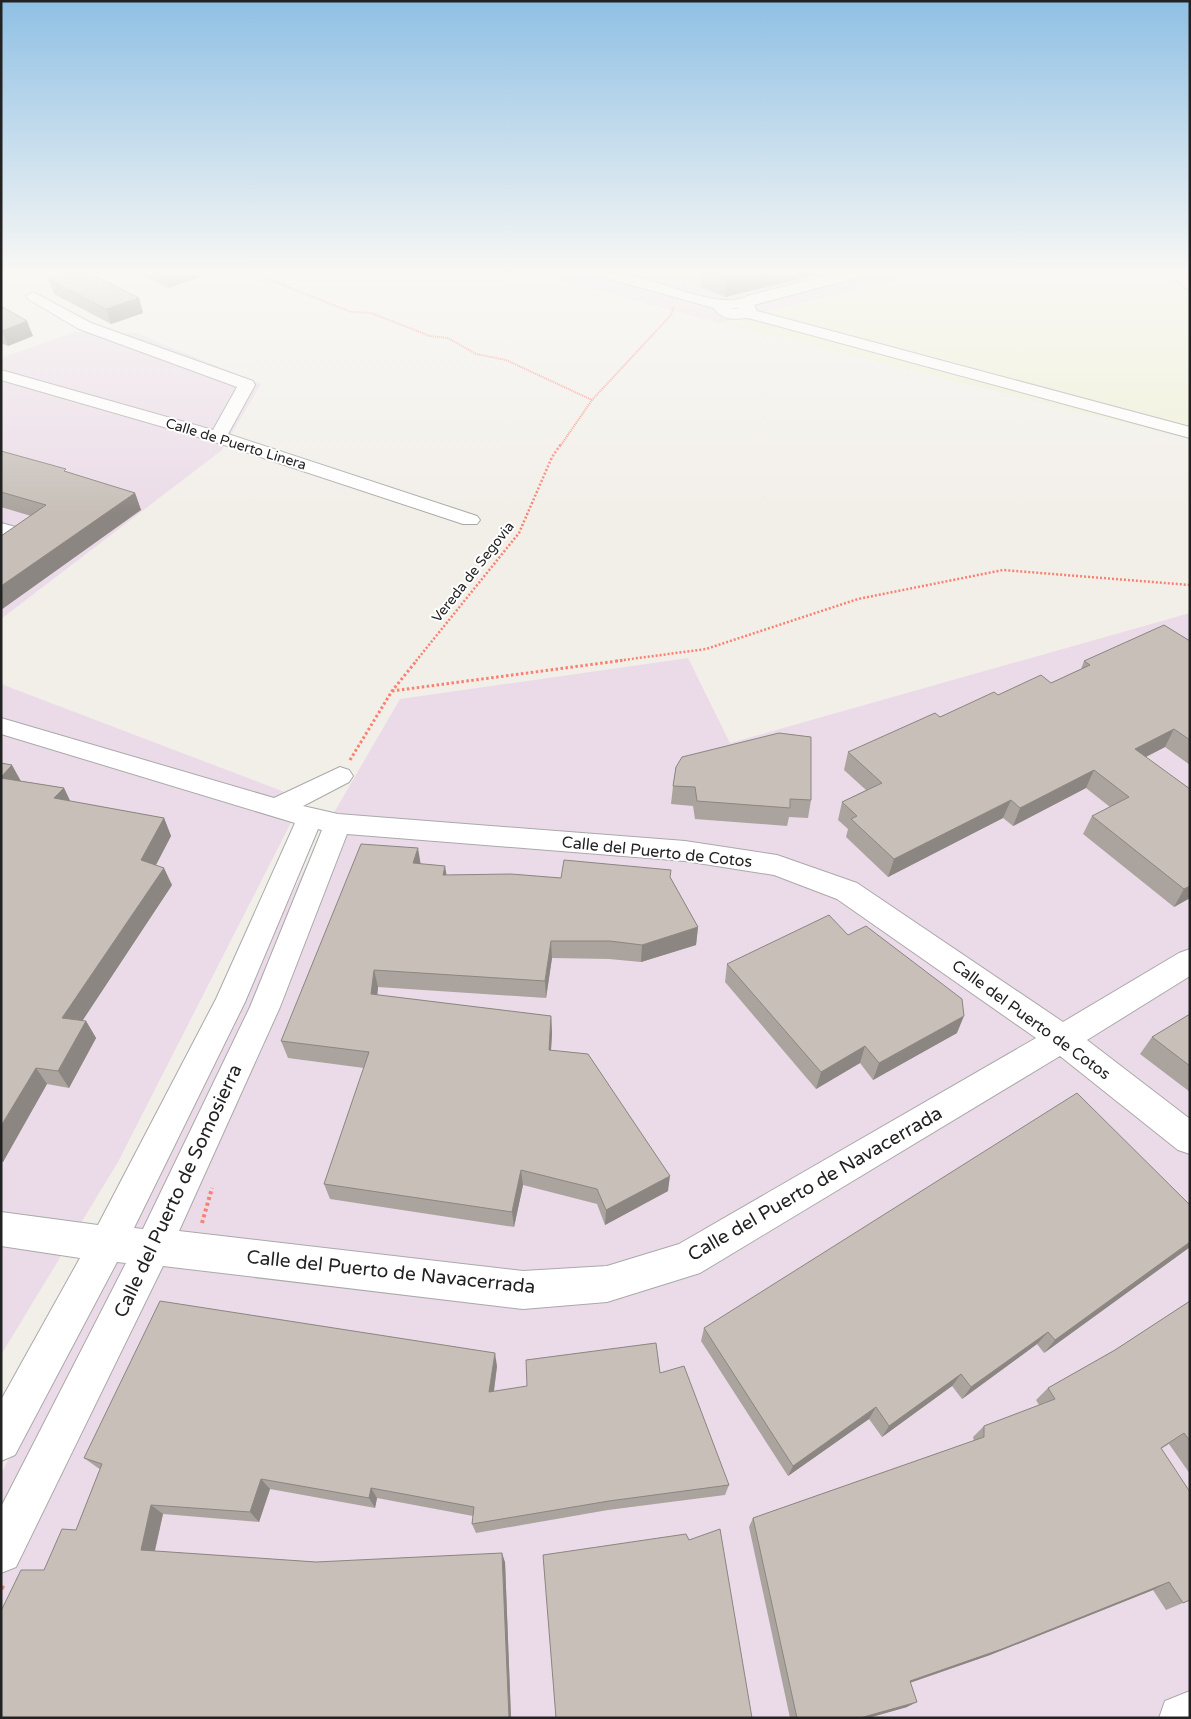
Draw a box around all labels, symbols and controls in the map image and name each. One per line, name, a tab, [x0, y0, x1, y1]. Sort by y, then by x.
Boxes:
street label: Calle de Puerto Linera	[164, 414, 308, 474]
street label: Vereda de Segovia	[428, 518, 518, 626]
street label: Calle del Puerto de Cotos	[561, 832, 753, 872]
street label: Calle del Puerto de Cotos	[948, 956, 1114, 1084]
street label: Calle del Puerto de Somosierra	[109, 1061, 247, 1321]
street label: Calle del Puerto de Navacerrada	[684, 1102, 946, 1266]
street label: Calle del Puerto de Navacerrada	[246, 1246, 536, 1298]

